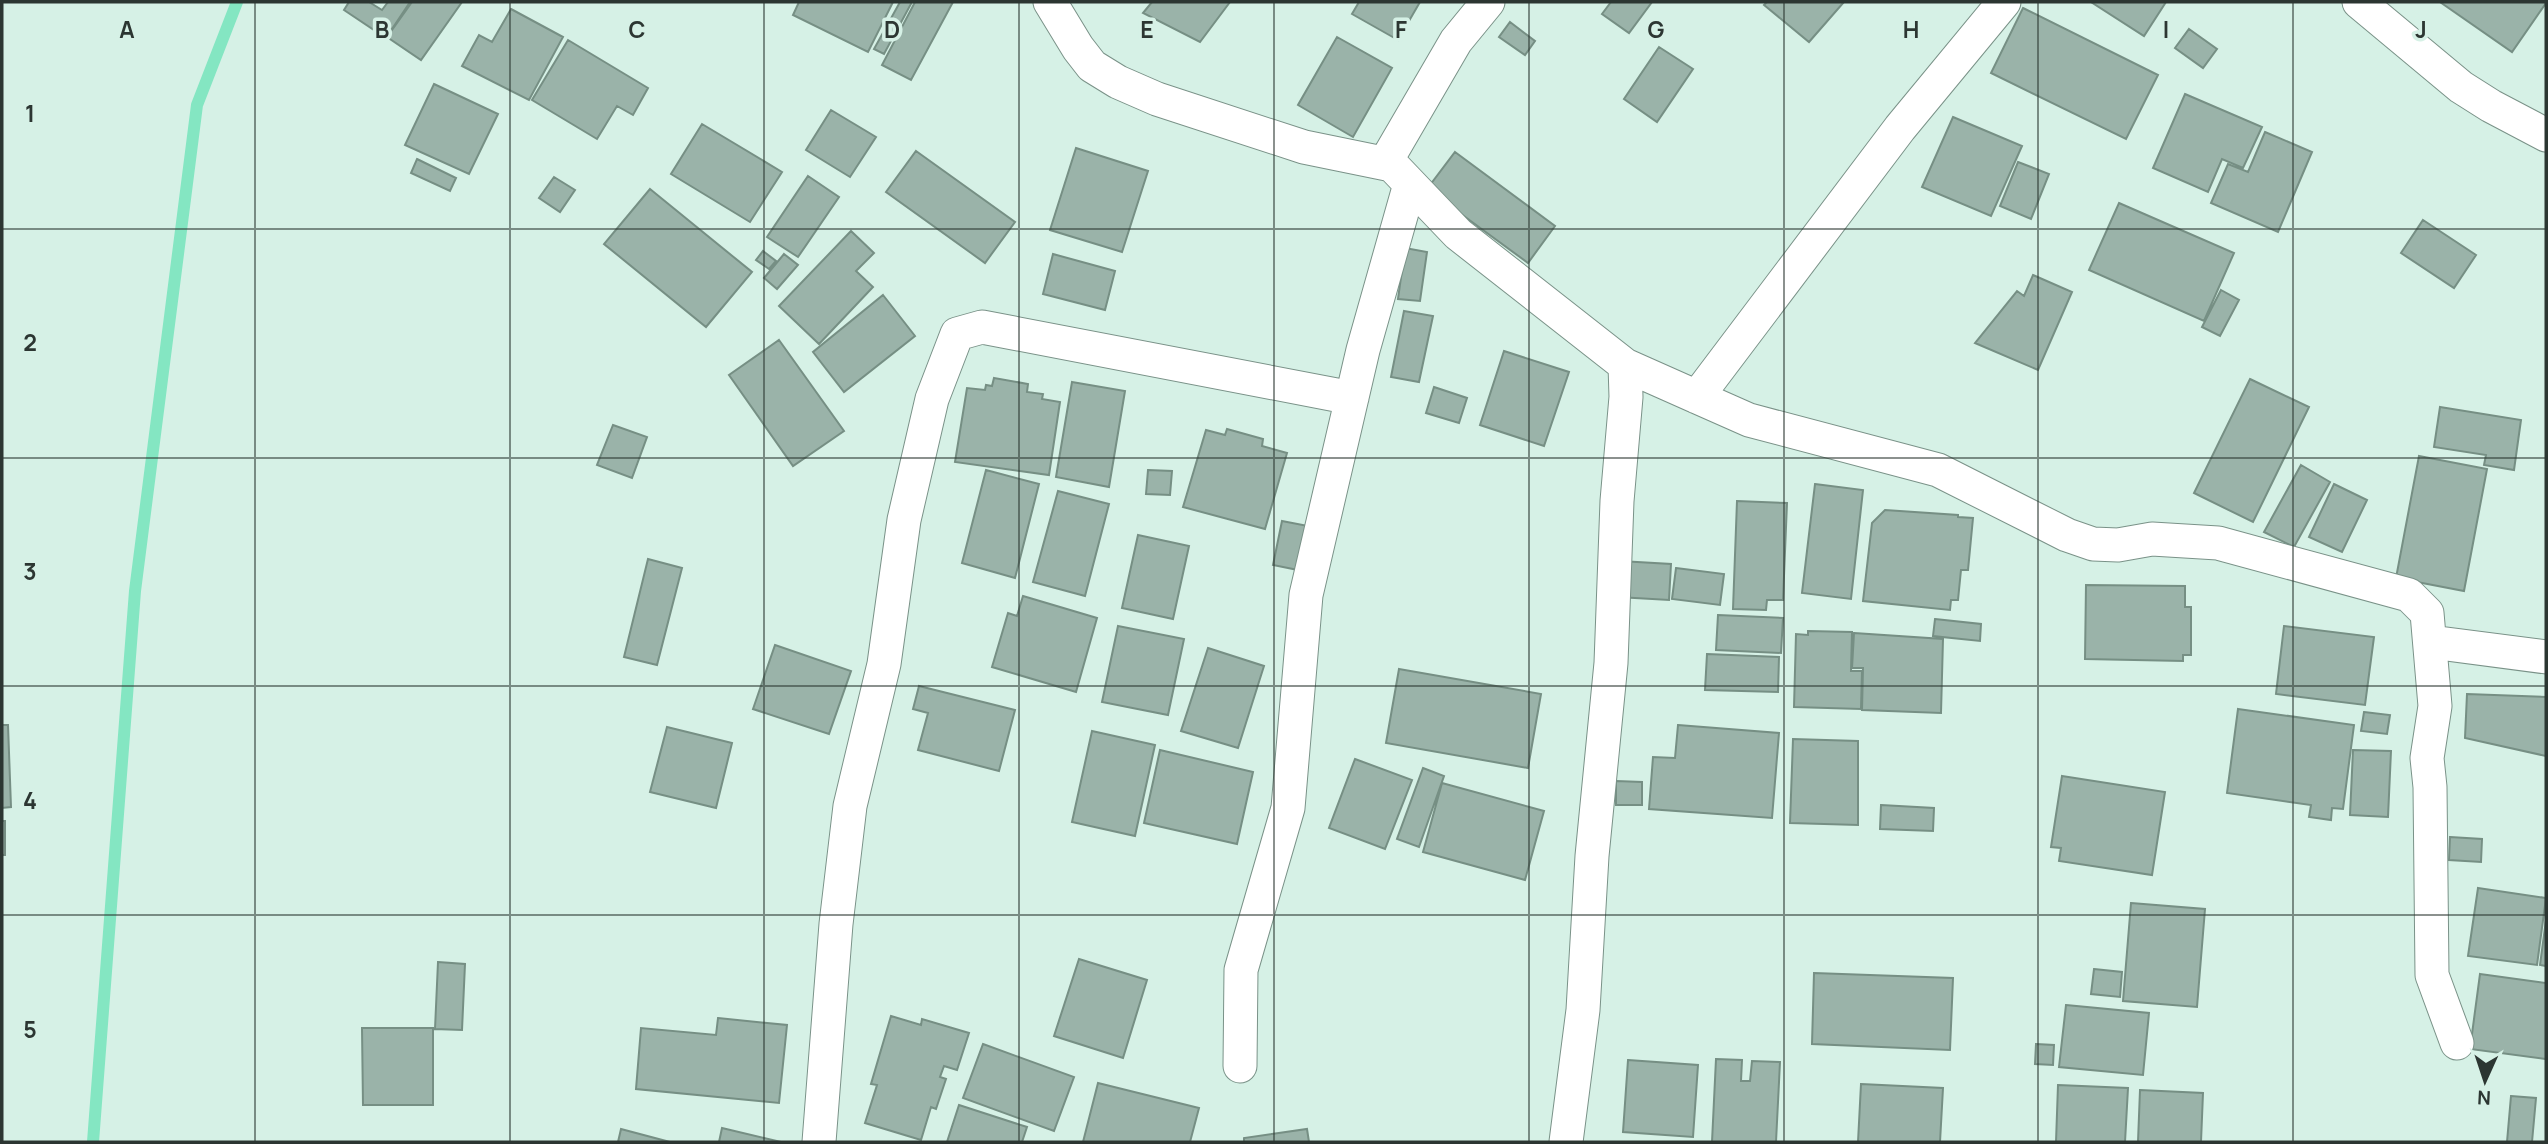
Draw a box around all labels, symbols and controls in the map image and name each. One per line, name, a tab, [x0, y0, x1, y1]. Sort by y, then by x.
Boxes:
text: A	[119, 13, 135, 45]
text: B	[375, 13, 389, 45]
text: C	[629, 13, 646, 45]
text: D	[884, 13, 900, 45]
text: E	[1140, 13, 1154, 45]
text: F	[1395, 13, 1407, 45]
text: G	[1648, 13, 1665, 45]
text: H	[1903, 13, 1919, 45]
text: I	[2163, 13, 2169, 45]
text: J	[2415, 13, 2427, 45]
text: 1	[25, 97, 35, 129]
text: 2	[23, 326, 37, 358]
text: 3	[23, 555, 37, 587]
text: 4	[23, 784, 37, 816]
text: 5	[23, 1013, 37, 1045]
north arrow	[2450, 1046, 2520, 1116]
text: N	[2477, 1085, 2492, 1111]

